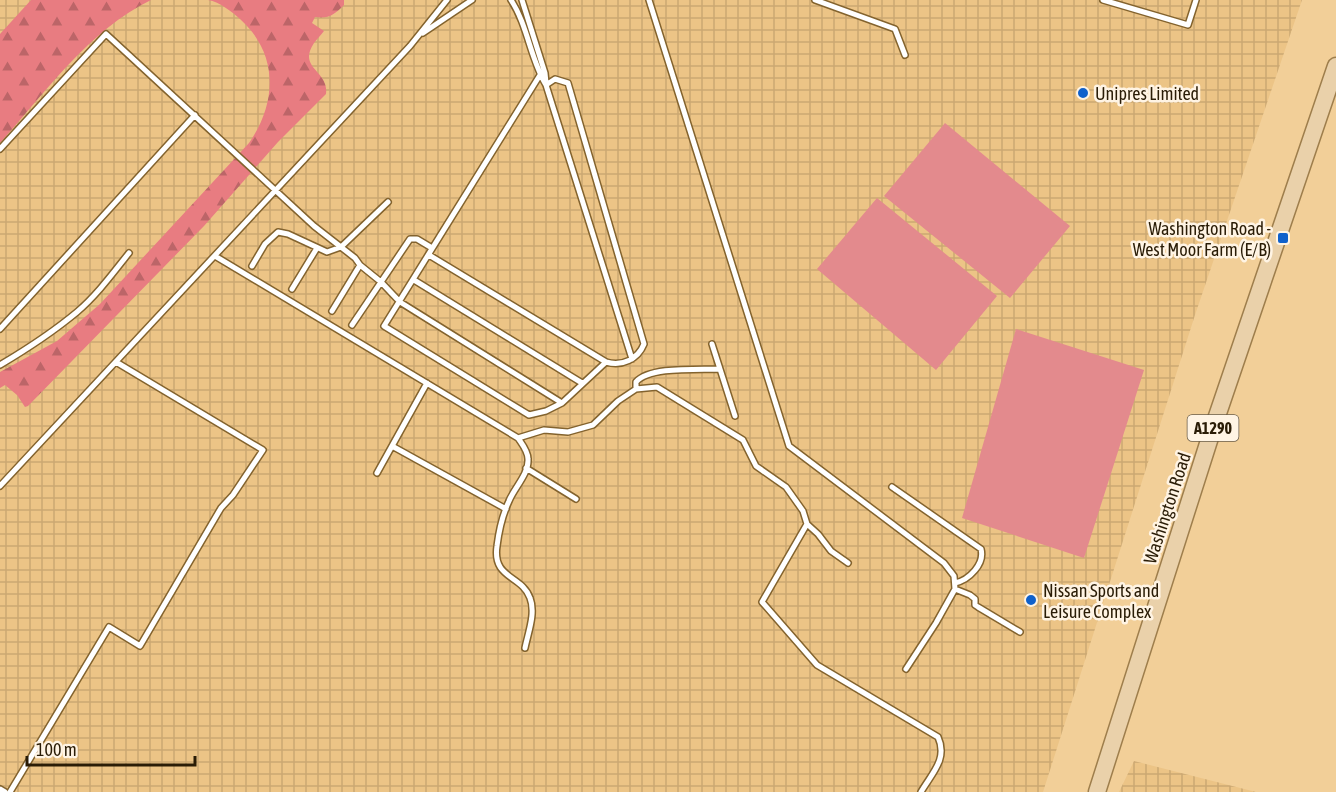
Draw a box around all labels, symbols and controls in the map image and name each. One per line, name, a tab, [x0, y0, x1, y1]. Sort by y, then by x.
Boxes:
place label: Unipres Limited	[1095, 83, 1199, 104]
marker: Unipres Limited	[1076, 86, 1090, 100]
place label: Washington Road - West Moor Farm (E/B)	[1133, 218, 1271, 260]
marker: Washington Road - West Moor Farm (E/B)	[1276, 231, 1290, 245]
road number: A1290	[1188, 415, 1238, 441]
street label: Washington Road	[1139, 450, 1195, 566]
place label: Nissan Sports and Leisure Complex	[1043, 580, 1159, 622]
marker: Nissan Sports and Leisure Complex	[1024, 593, 1038, 607]
scale bar	[27, 729, 195, 767]
text: 100 m	[36, 739, 77, 760]

